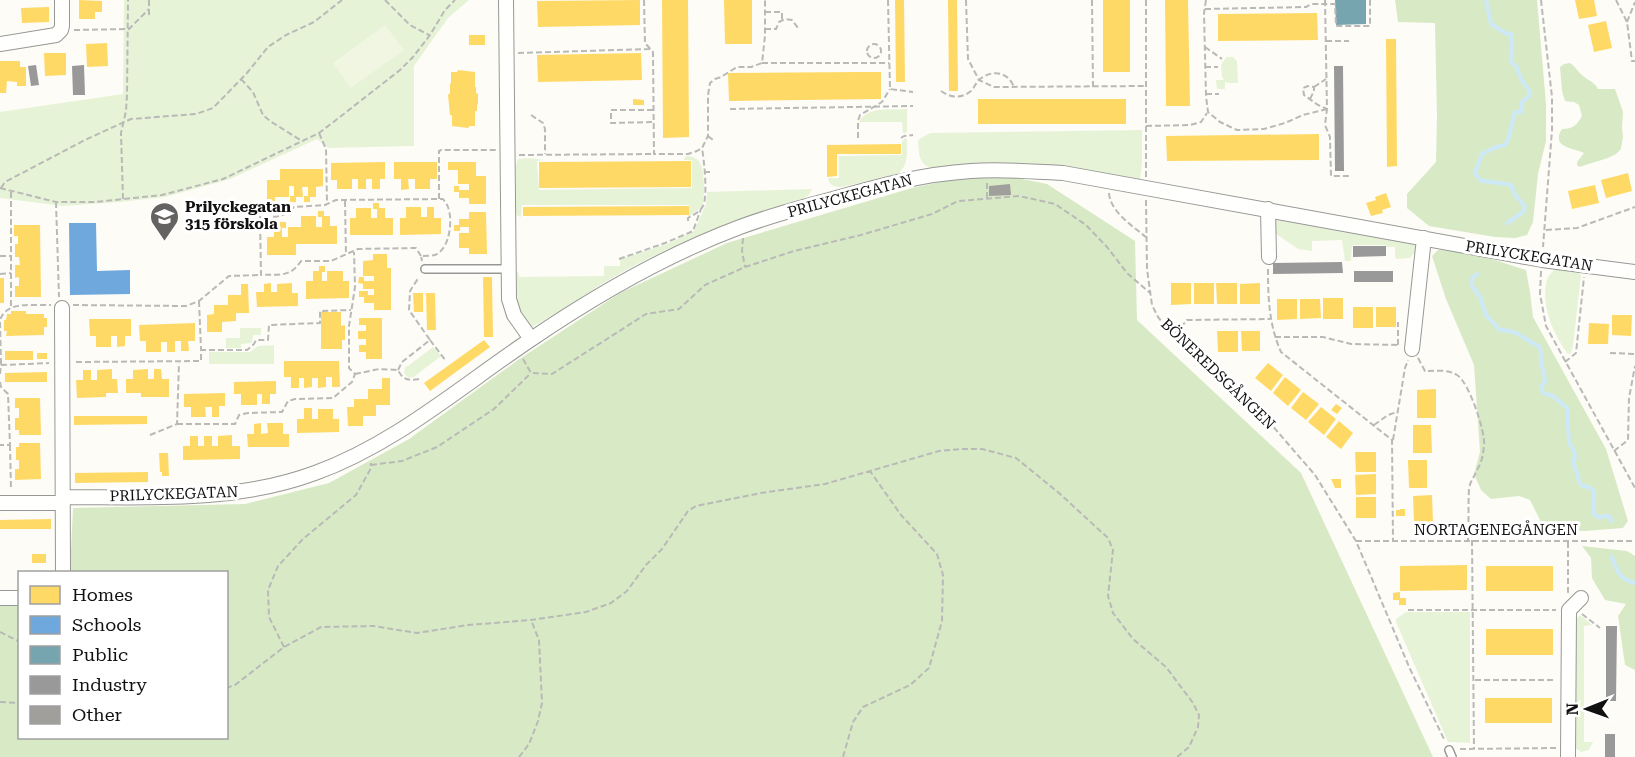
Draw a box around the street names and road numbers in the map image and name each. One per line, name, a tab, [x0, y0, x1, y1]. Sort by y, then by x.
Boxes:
street label: PRILYCKEGATAN	[786, 171, 914, 221]
street label: PRILYCKEGATAN	[1464, 237, 1594, 275]
street label: BÖNEREDSGÅNGEN	[1157, 314, 1280, 433]
street label: PRILYCKEGATAN	[109, 483, 239, 505]
street label: NORTAGENEGÅNGEN	[1414, 520, 1578, 539]

